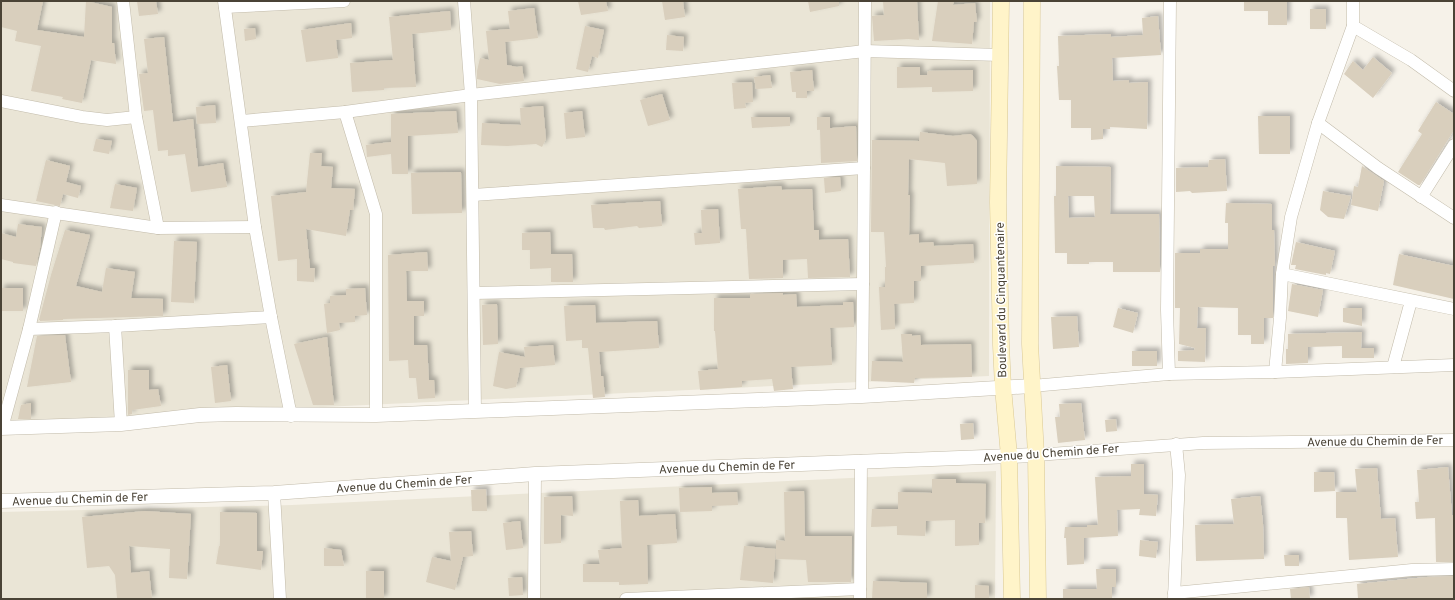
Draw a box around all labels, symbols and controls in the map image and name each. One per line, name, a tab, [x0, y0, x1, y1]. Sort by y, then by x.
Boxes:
street label: Boulevard du Cinquantenaire	[993, 222, 1011, 378]
street label: Avenue du Chemin de Fer	[1307, 433, 1444, 451]
street label: Avenue du Chemin de Fer	[982, 441, 1120, 467]
street label: Avenue du Chemin de Fer	[659, 458, 796, 478]
street label: Avenue du Chemin de Fer	[335, 472, 473, 498]
street label: Avenue du Chemin de Fer	[12, 490, 149, 510]

